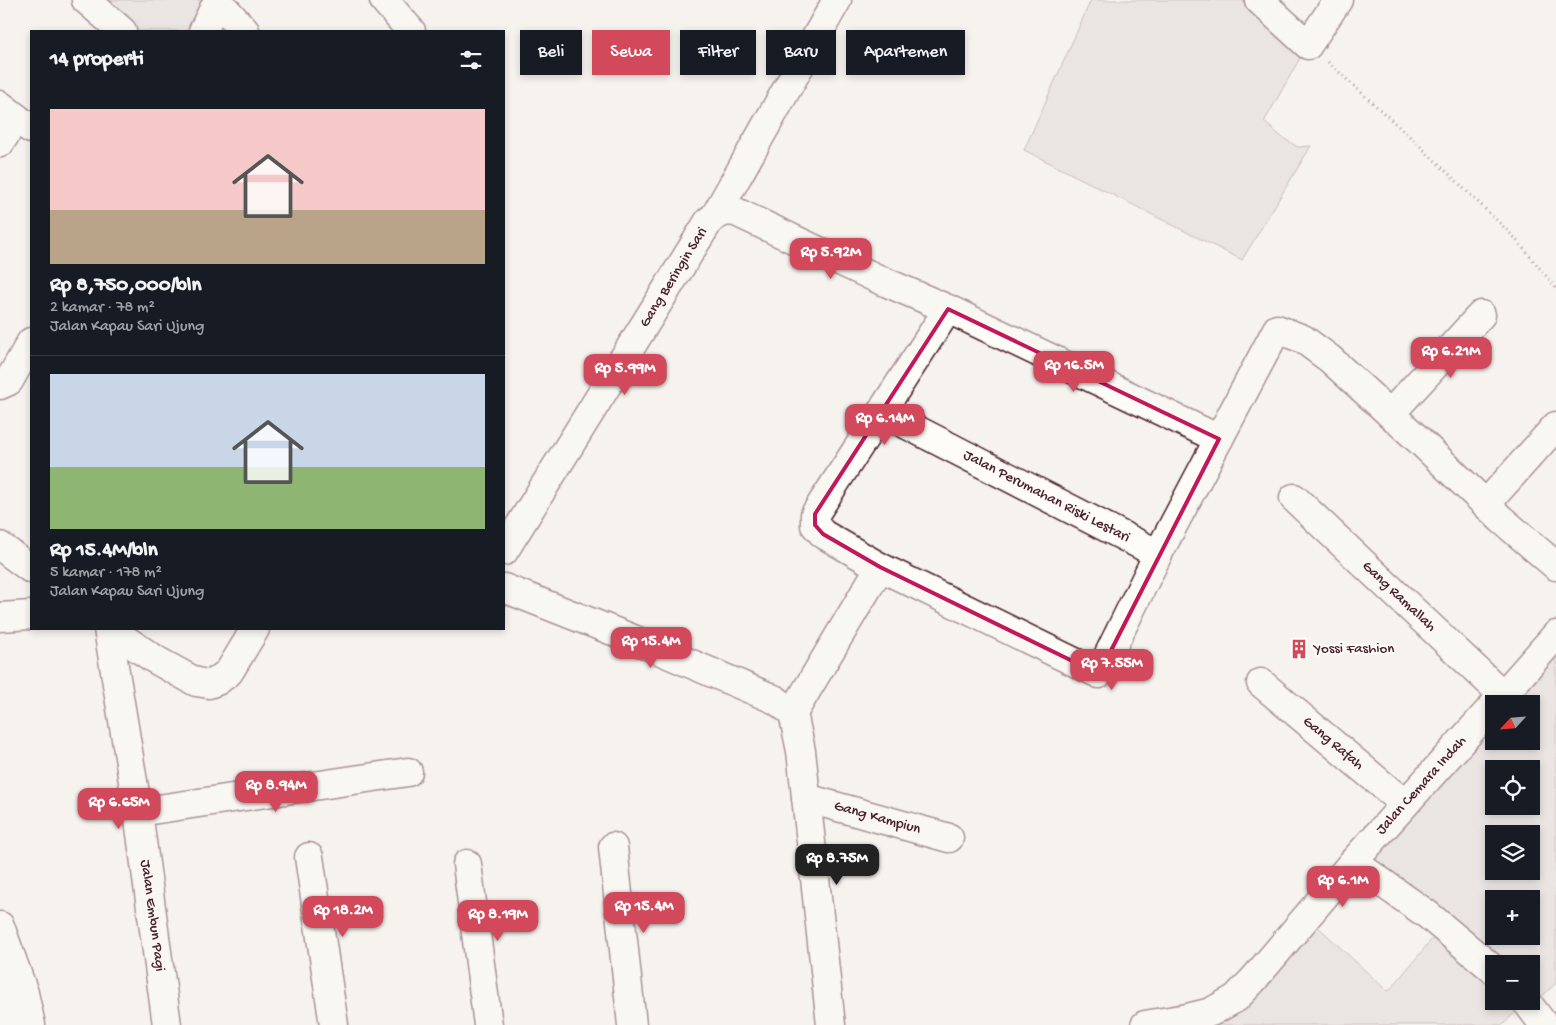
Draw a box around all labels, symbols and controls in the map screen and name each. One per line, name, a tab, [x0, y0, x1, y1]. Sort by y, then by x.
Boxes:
chip: Beli	[520, 30, 582, 75]
chip: Sewa	[592, 30, 670, 75]
chip: Filter	[680, 30, 756, 75]
chip: Baru	[766, 30, 836, 75]
chip: Apartemen	[846, 30, 965, 75]
icon: filters	[457, 46, 485, 74]
text: 14 properti	[50, 48, 144, 73]
icon: home	[223, 141, 313, 231]
street label: Gang Beringin Sari	[636, 224, 712, 331]
pin: Rp 5.92M	[779, 238, 883, 280]
text: Rp 5.92M	[801, 244, 861, 263]
text: Rp 8,750,000/bln	[50, 274, 201, 299]
text: 2 kamar · 78 m²	[50, 299, 155, 318]
text: Jalan Kapau Sari Ujung	[50, 318, 204, 337]
pin: Rp 6.21M	[1399, 336, 1503, 379]
text: Rp 6.21M	[1422, 343, 1480, 362]
pin: Rp 16.5M	[1022, 350, 1126, 393]
pin: Rp 5.99M	[573, 354, 677, 396]
text: Rp 16.5M	[1044, 357, 1104, 376]
text: Rp 5.99M	[595, 360, 655, 379]
pin: Rp 6.14M	[833, 404, 937, 446]
icon: home	[223, 407, 313, 497]
text: Rp 6.14M	[856, 410, 914, 429]
street label: Jalan Perumahan Riski Lestari	[960, 446, 1133, 547]
text: Rp 15.4M/bln	[50, 539, 158, 564]
street label: Gang Ramallah	[1358, 558, 1440, 636]
text: 5 kamar · 178 m²	[50, 564, 162, 583]
text: Jalan Kapau Sari Ujung	[50, 583, 204, 602]
pin: Rp 15.4M	[599, 626, 703, 669]
text: Rp 15.4M	[622, 633, 680, 652]
building icon: Yossi Fashion	[1288, 638, 1310, 660]
place label: Yossi Fashion	[1312, 640, 1394, 658]
pin: Rp 7.55M	[1060, 648, 1164, 691]
text: Rp 7.55M	[1081, 655, 1143, 674]
north arrow	[1485, 695, 1540, 750]
map controls	[1485, 695, 1540, 1010]
street label: Gang Rafah	[1299, 713, 1367, 774]
street label: Jalan Cemara Indah	[1373, 733, 1471, 839]
button: locate	[1485, 760, 1540, 815]
pin: Rp 8.94M	[224, 770, 328, 813]
text: Rp 8.94M	[246, 777, 306, 796]
pin: Rp 6.65M	[67, 788, 171, 830]
text: Rp 6.65M	[89, 794, 149, 813]
street label: Gang Kampiun	[832, 797, 923, 839]
button: layers	[1485, 825, 1540, 880]
pin: Rp 8.75M	[785, 844, 889, 886]
text: Rp 8.75M	[806, 850, 868, 869]
street label: Jalan Embun Pagi	[136, 859, 169, 973]
pin: Rp 6.1M	[1297, 866, 1389, 908]
text: Rp 6.1M	[1318, 872, 1368, 891]
button: +	[1485, 890, 1540, 945]
pin: Rp 15.4M	[592, 892, 696, 934]
pin: Rp 18.2M	[291, 896, 395, 938]
text: Rp 15.4M	[615, 898, 673, 917]
pin: Rp 8.19M	[446, 900, 550, 942]
text: Rp 18.2M	[313, 902, 373, 921]
text: Rp 8.19M	[468, 906, 528, 925]
button: −	[1485, 955, 1540, 1010]

